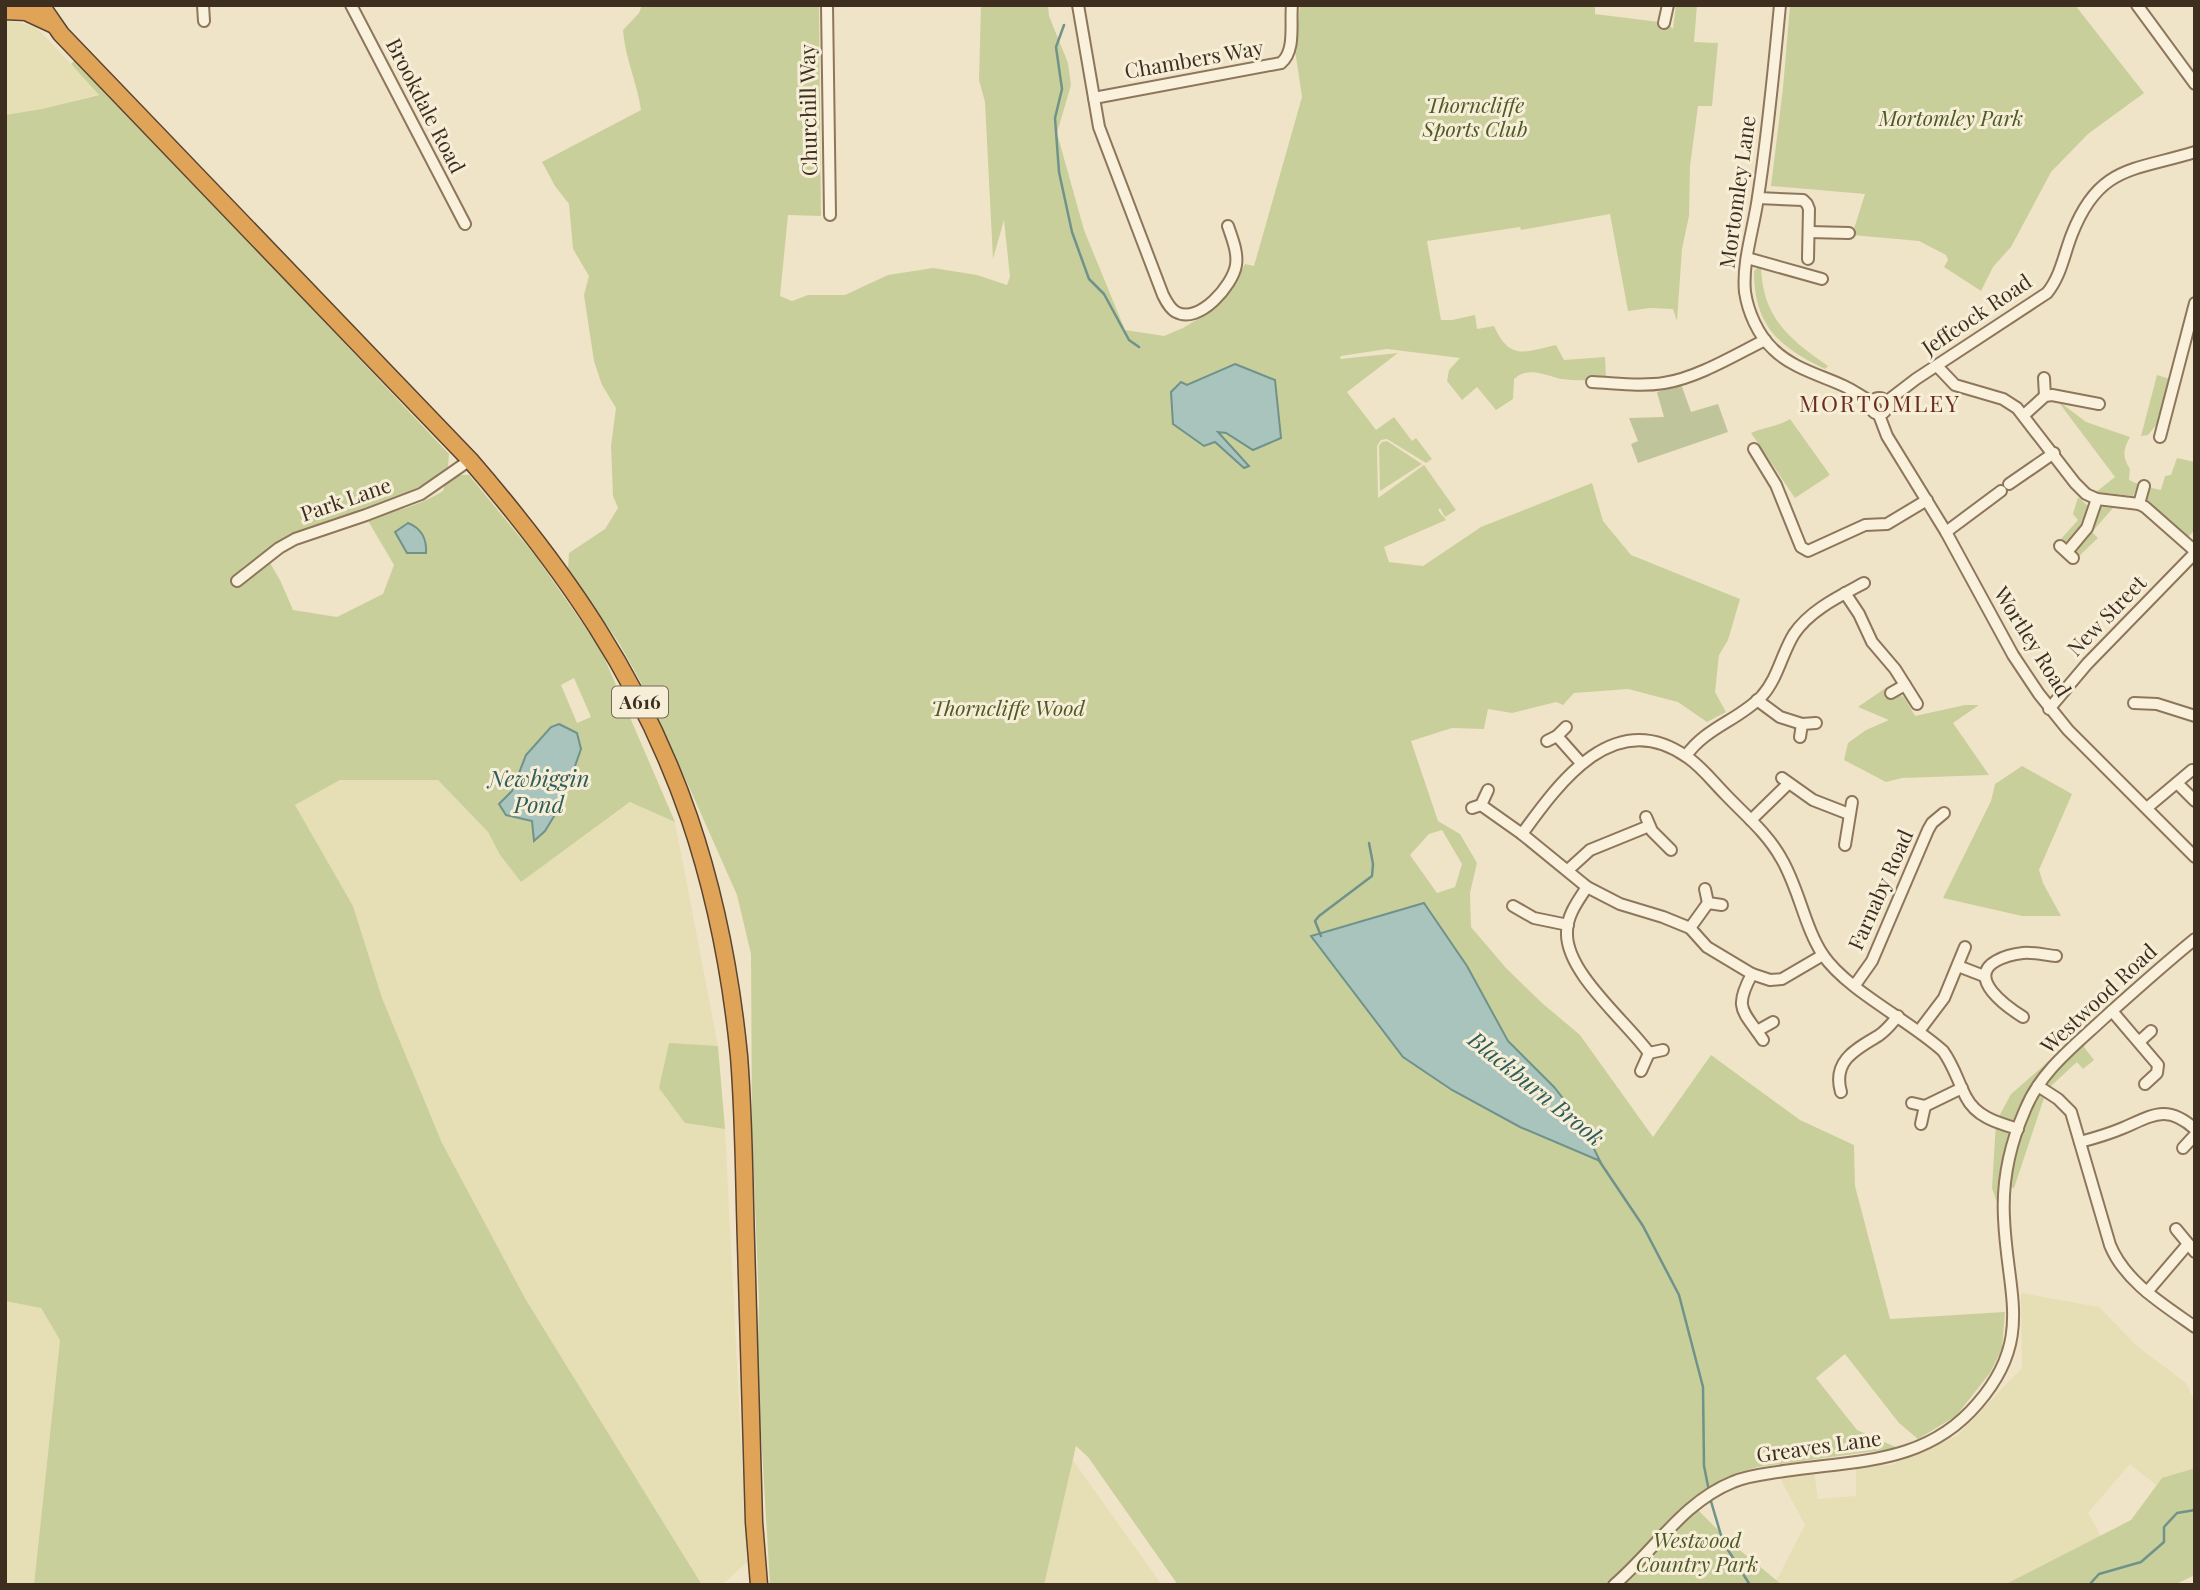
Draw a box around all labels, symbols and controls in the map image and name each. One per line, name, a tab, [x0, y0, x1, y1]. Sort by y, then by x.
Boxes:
street label: Chambers Way	[1122, 32, 1266, 84]
street label: Brookdale Road	[381, 33, 473, 177]
street label: Churchill Way	[792, 43, 822, 176]
park label: Thorncliffe Sports Club	[1422, 90, 1527, 142]
park label: Mortomley Park	[1878, 103, 2023, 131]
street label: Mortomley Lane	[1711, 114, 1761, 270]
street label: Jeffcock Road	[1915, 266, 2036, 361]
district label: MORTOMLEY	[1799, 387, 1961, 418]
street label: Park Lane	[296, 470, 394, 527]
street label: New Street	[2060, 568, 2152, 661]
street label: Wortley Road	[1988, 580, 2079, 701]
road number: A616	[612, 687, 668, 718]
park label: Thorncliffe Wood	[931, 693, 1085, 721]
water label: Newbiggin Pond	[486, 762, 590, 819]
street label: Farnaby Road	[1840, 825, 1918, 954]
street label: Westwood Road	[2033, 936, 2162, 1059]
water label: Blackburn Brook	[1462, 1023, 1612, 1152]
street label: Greaves Lane	[1754, 1422, 1883, 1468]
park label: Westwood Country Park	[1636, 1525, 1759, 1577]

